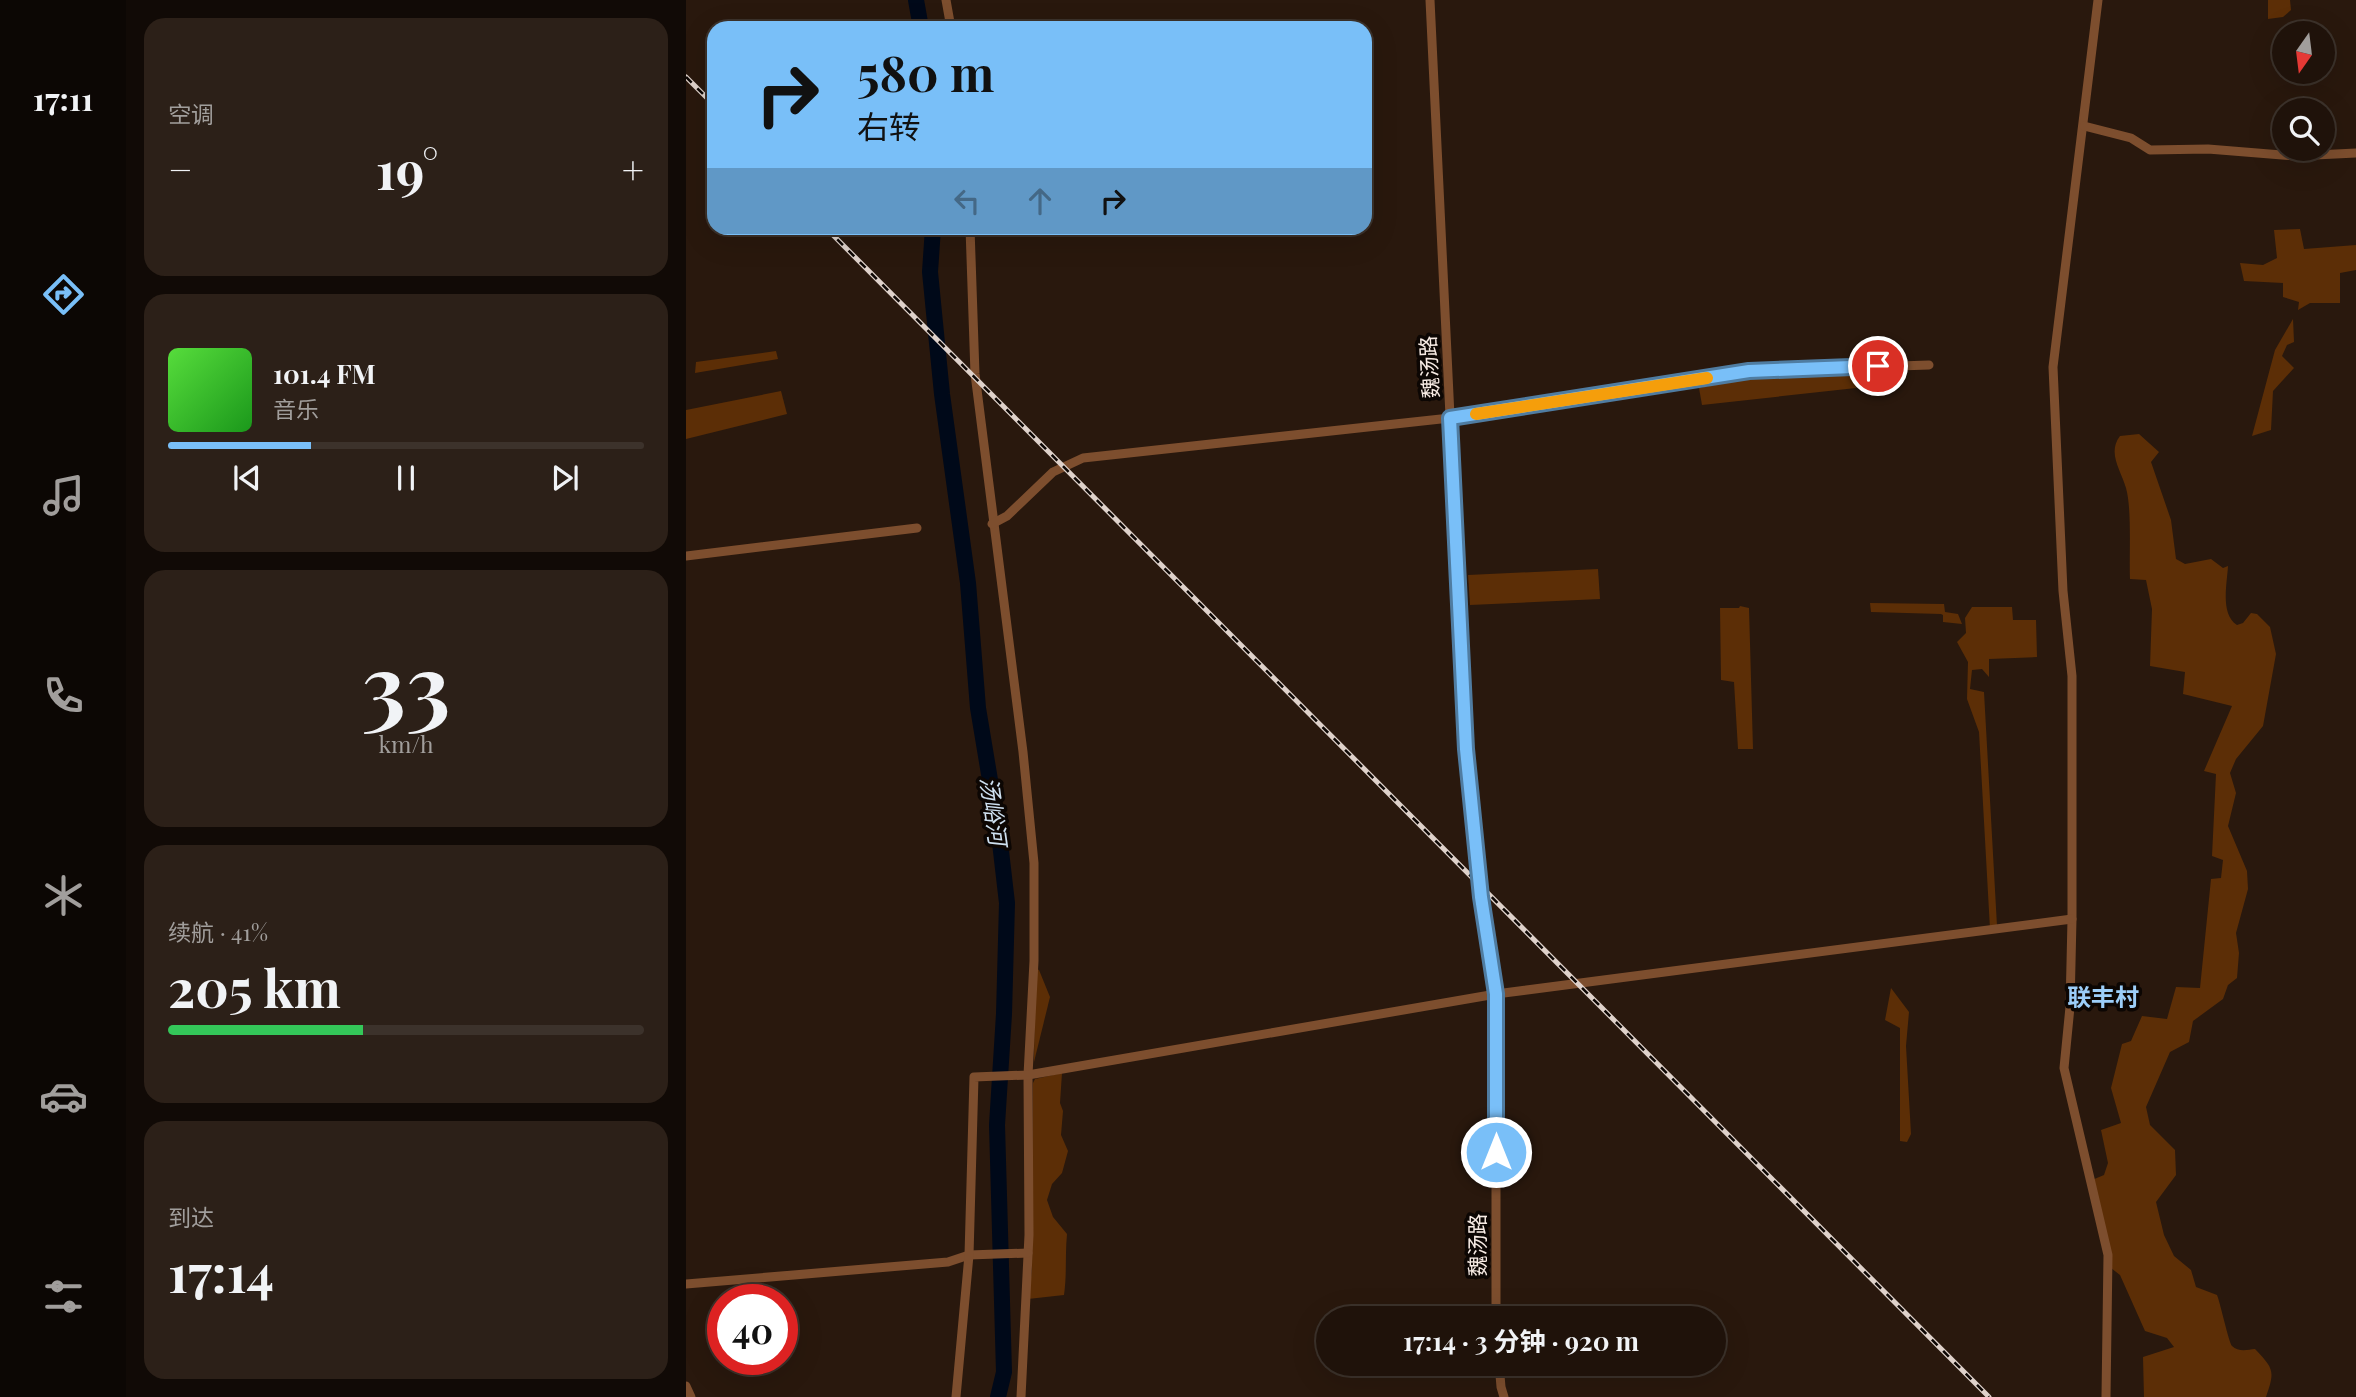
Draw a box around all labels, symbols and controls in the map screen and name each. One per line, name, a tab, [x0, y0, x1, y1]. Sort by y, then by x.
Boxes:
north arrow	[2272, 21, 2334, 84]
map controls	[2272, 21, 2335, 161]
text: 580 m	[857, 39, 994, 104]
icon: right	[742, 49, 833, 140]
text: 17:11	[33, 76, 93, 119]
text: 空调	[168, 98, 214, 129]
button: search	[2272, 98, 2335, 161]
text: 右转	[857, 104, 921, 147]
text: 19°	[376, 134, 439, 203]
text: −	[168, 143, 193, 194]
text: +	[622, 143, 644, 194]
icon: left	[948, 182, 986, 220]
icon: ahead	[1021, 182, 1059, 220]
icon: right	[1094, 182, 1132, 220]
icon: directions	[39, 270, 88, 319]
street label: 魏汤路	[1412, 335, 1444, 399]
pin	[1848, 336, 1908, 396]
icon: arrive	[1859, 347, 1897, 385]
text: 101.4 FM	[273, 356, 376, 391]
text: 音乐	[273, 393, 319, 424]
icon: previous	[228, 459, 266, 497]
icon: pause	[387, 459, 425, 497]
icon: next	[546, 459, 584, 497]
icon: music	[39, 471, 88, 520]
text: 33	[362, 622, 450, 743]
icon: phone	[39, 671, 88, 720]
text: km/h	[378, 728, 434, 759]
water label: 汤峪河	[974, 774, 1015, 851]
icon: climate	[39, 871, 88, 920]
text: 续航 · 41%	[168, 916, 268, 947]
text: 205 km	[168, 952, 341, 1021]
district label: 联丰村	[2067, 980, 2139, 1012]
icon: car	[39, 1072, 88, 1121]
position arrow	[1459, 1115, 1533, 1189]
text: 到达	[168, 1201, 214, 1232]
street label: 魏汤路	[1462, 1214, 1490, 1277]
text: 17:14	[168, 1237, 274, 1306]
icon: filters	[39, 1272, 88, 1321]
speed limit sign: 40	[707, 1284, 798, 1375]
text: 17:14 · 3 分钟 · 920 m	[1403, 1323, 1639, 1358]

